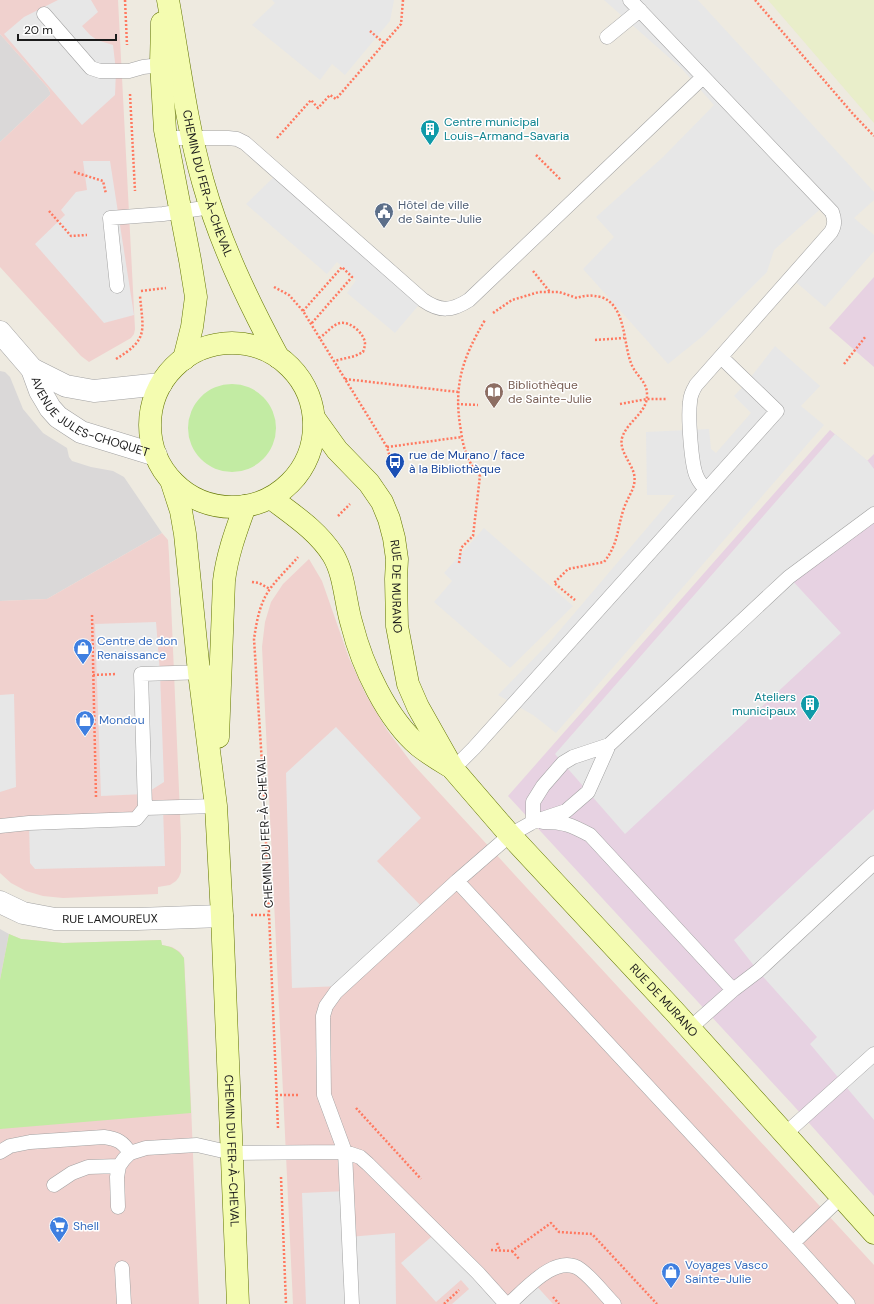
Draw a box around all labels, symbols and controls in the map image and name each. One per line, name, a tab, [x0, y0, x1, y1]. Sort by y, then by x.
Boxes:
scale bar	[18, 16, 116, 42]
text: 20 m	[24, 22, 53, 38]
street label: CHEMIN DU FER-À-CHEVAL	[179, 109, 237, 259]
place label: Centre municipal Louis-Armand-Savaria	[444, 114, 569, 144]
building icon: Centre municipal Louis-Armand-Savaria	[419, 118, 441, 146]
place label: Hôtel de ville de Sainte-Julie	[398, 197, 482, 227]
public building icon: Hôtel de ville de Sainte-Julie	[373, 201, 395, 229]
street label: AVENUE JULES-CHOQUET	[27, 374, 151, 461]
place label: Bibliothèque de Sainte-Julie	[508, 377, 592, 407]
library icon: Bibliothèque de Sainte-Julie	[483, 381, 505, 409]
place label: rue de Murano / face à la Bibliothèque	[409, 447, 525, 477]
bus stop icon: rue de Murano / face à la Bibliothèque	[384, 451, 406, 479]
street label: RUE DE MURANO	[386, 538, 406, 635]
place label: Centre de don Renaissance	[97, 633, 177, 663]
shop icon: Centre de don Renaissance	[72, 637, 94, 665]
place label: Ateliers municipaux	[732, 689, 796, 719]
building icon: Ateliers municipaux	[799, 693, 821, 721]
shop icon: Mondou	[74, 709, 96, 737]
place label: Mondou	[99, 712, 145, 728]
street label: CHEMIN DU FER-À-CHEVAL	[253, 755, 277, 909]
street label: RUE LAMOUREUX	[62, 910, 158, 927]
street label: RUE DE MURANO	[626, 960, 701, 1040]
street label: CHEMIN DU FER-À-CHEVAL	[221, 1074, 243, 1228]
supermarket icon: Shell	[48, 1215, 70, 1243]
place label: Shell	[73, 1218, 99, 1234]
place label: Voyages Vasco Sainte-Julie	[685, 1257, 768, 1287]
shop icon: Voyages Vasco Sainte-Julie	[660, 1261, 682, 1289]

